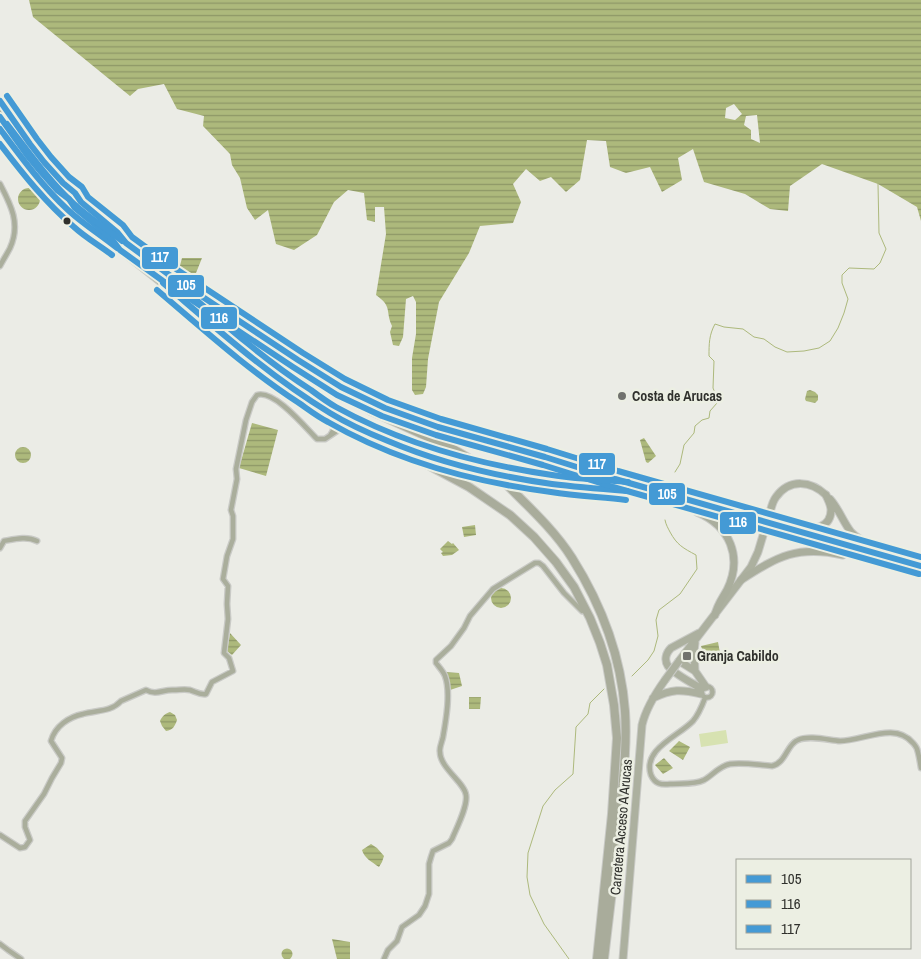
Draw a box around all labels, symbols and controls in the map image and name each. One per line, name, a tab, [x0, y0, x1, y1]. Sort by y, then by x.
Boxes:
unlabelled marker	[62, 216, 72, 226]
line badge: 117	[141, 246, 179, 270]
text: 117	[151, 248, 170, 266]
line badge: 105	[167, 274, 205, 298]
text: 105	[176, 276, 196, 294]
line badge: 116	[200, 306, 238, 330]
text: 116	[210, 309, 228, 327]
place label: Costa de Arucas	[632, 387, 722, 405]
marker: Costa de Arucas	[616, 390, 628, 402]
line badge: 117	[578, 452, 616, 476]
text: 117	[588, 455, 607, 473]
line badge: 105	[648, 482, 686, 506]
text: 105	[657, 485, 677, 503]
line badge: 116	[719, 511, 757, 535]
text: 116	[729, 513, 747, 531]
place label: Granja Cabildo	[697, 647, 779, 665]
marker: Granja Cabildo	[681, 650, 693, 662]
street label: Carretera Acceso A Arucas	[606, 758, 636, 896]
legend	[736, 859, 911, 949]
text: 105	[781, 868, 802, 889]
text: 116	[781, 893, 801, 914]
text: 117	[781, 918, 801, 939]

